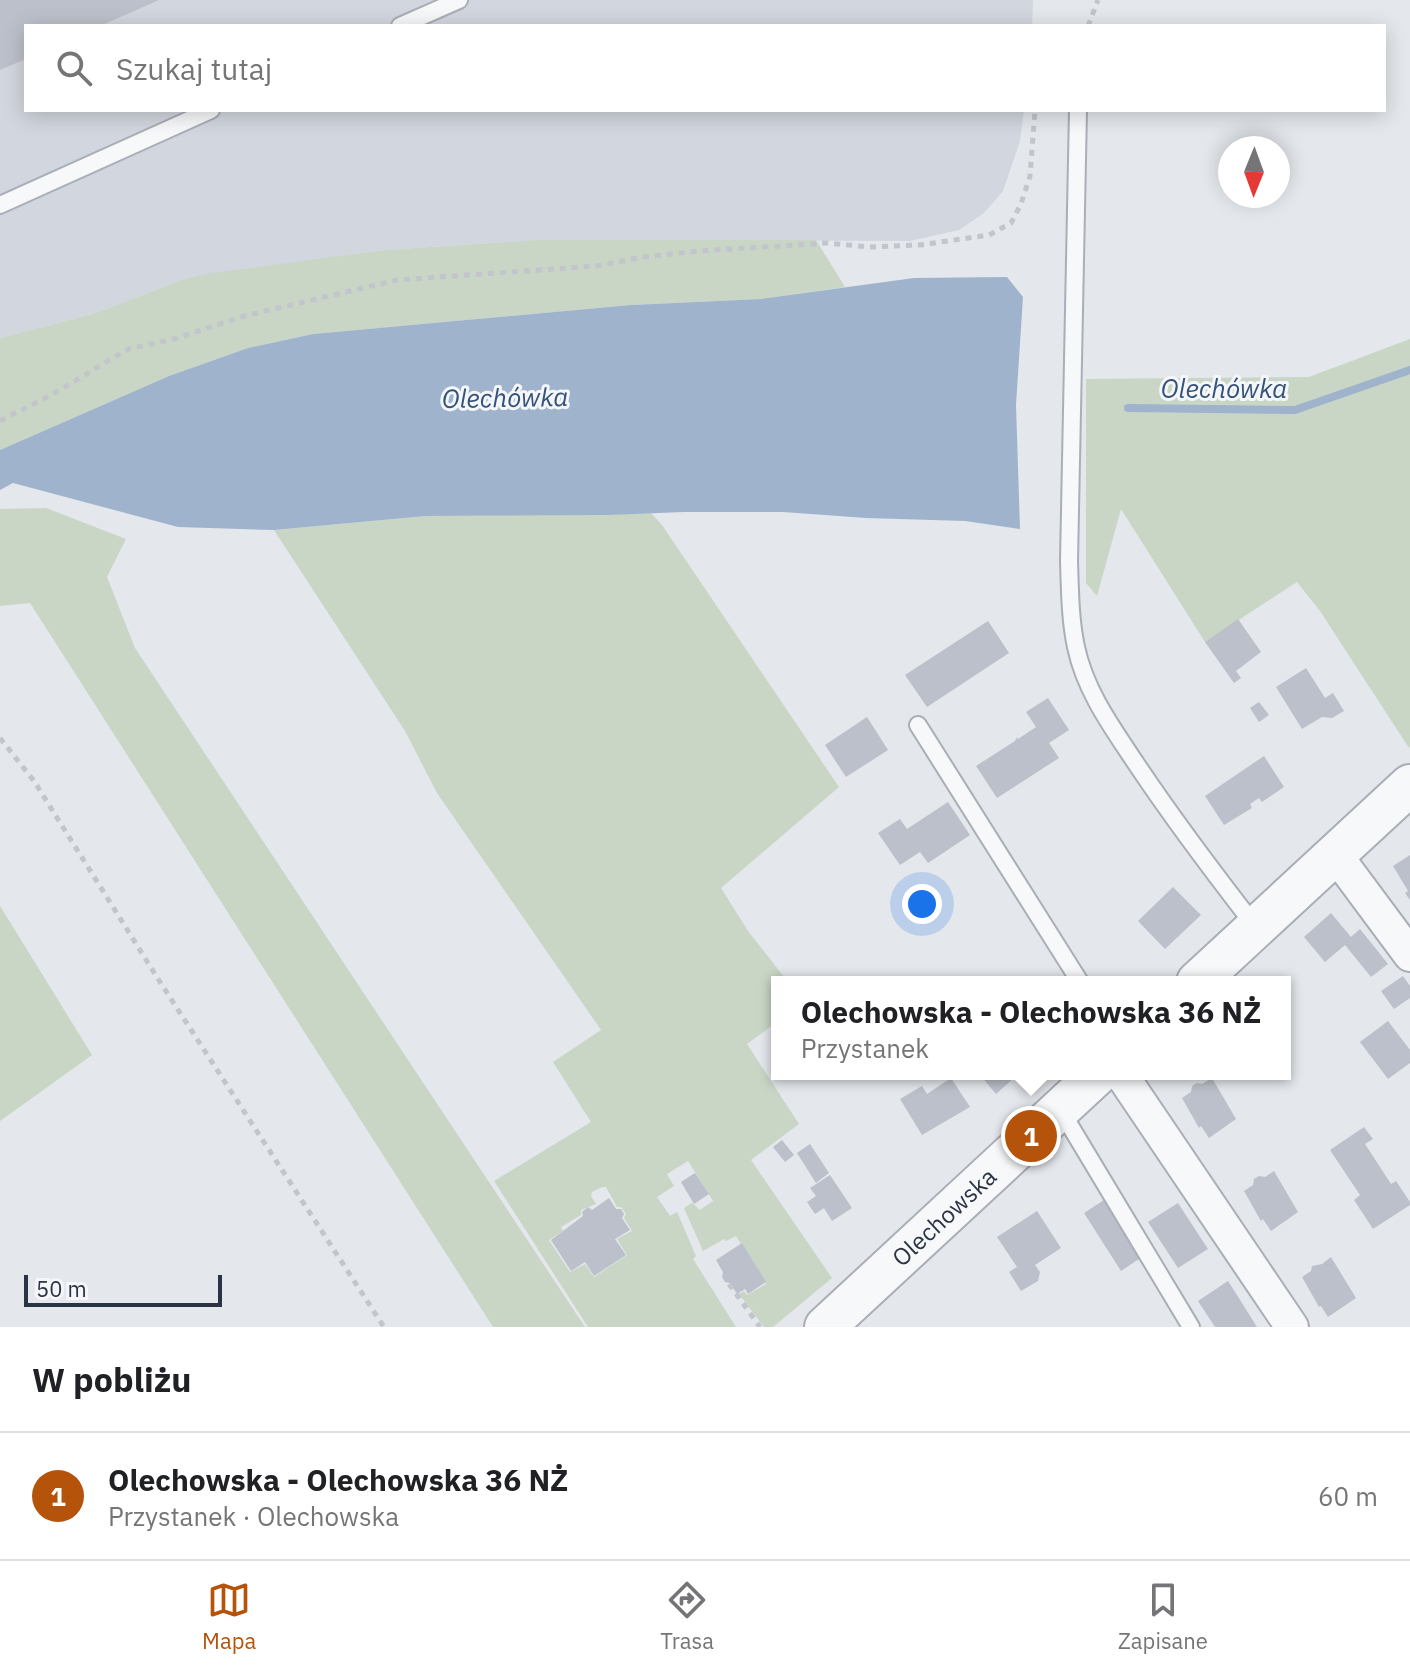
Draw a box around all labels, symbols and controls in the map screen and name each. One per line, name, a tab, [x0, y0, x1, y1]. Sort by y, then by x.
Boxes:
search box	[24, 24, 1386, 112]
icon: search	[52, 46, 96, 90]
text: Szukaj tutaj	[116, 49, 272, 88]
north arrow	[1218, 136, 1290, 208]
water label: Olechówka	[1161, 371, 1287, 405]
water label: Olechówka	[442, 379, 568, 415]
your location	[902, 884, 942, 924]
popup	[771, 976, 1291, 1080]
text: Olechowska - Olechowska 36 NŻ	[801, 992, 1261, 1031]
text: Przystanek	[801, 1031, 929, 1065]
pin: 1	[1005, 1106, 1057, 1166]
street label: Olechowska	[885, 1160, 1003, 1273]
scale bar	[24, 1271, 222, 1307]
text: 50 m	[36, 1274, 87, 1303]
text: W pobliżu	[32, 1357, 192, 1401]
text: Olechowska - Olechowska 36 NŻ	[108, 1460, 568, 1499]
text: 1	[50, 1479, 66, 1513]
text: 60 m	[1318, 1479, 1378, 1513]
text: Przystanek · Olechowska	[108, 1499, 399, 1533]
tab: Mapa	[202, 1578, 256, 1655]
tab: Trasa	[660, 1578, 714, 1655]
tab: Zapisane	[1118, 1578, 1208, 1655]

